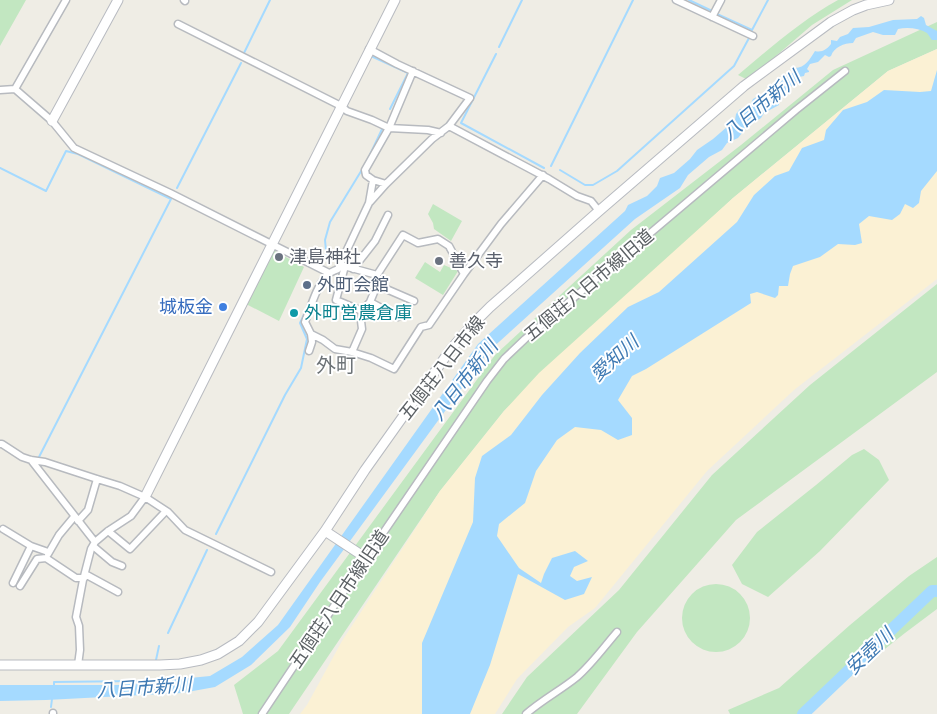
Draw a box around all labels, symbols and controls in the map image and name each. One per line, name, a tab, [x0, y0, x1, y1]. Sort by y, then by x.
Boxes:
water label: 八日市新川	[718, 65, 807, 145]
street label: 五個荘八日市線旧道	[520, 225, 657, 345]
place label: 津島神社	[289, 246, 361, 267]
place label: 善久寺	[449, 250, 503, 271]
marker: 津島神社	[273, 251, 285, 263]
marker: 善久寺	[433, 255, 445, 267]
place label: 外町会館	[317, 274, 389, 295]
marker: 外町会館	[301, 279, 313, 291]
place label: 城板金	[159, 296, 213, 317]
marker: 城板金	[217, 301, 229, 313]
place label: 外町営農倉庫	[304, 302, 412, 323]
marker: 外町営農倉庫	[288, 307, 300, 319]
street label: 五個荘八日市線	[395, 312, 489, 424]
water label: 愛知川	[585, 329, 645, 386]
water label: 八日市新川	[426, 334, 504, 425]
district label: 外町	[316, 353, 356, 377]
street label: 五個荘八日市線旧道	[285, 526, 393, 672]
water label: 安壺川	[841, 622, 899, 679]
water label: 八日市新川	[96, 673, 194, 702]

